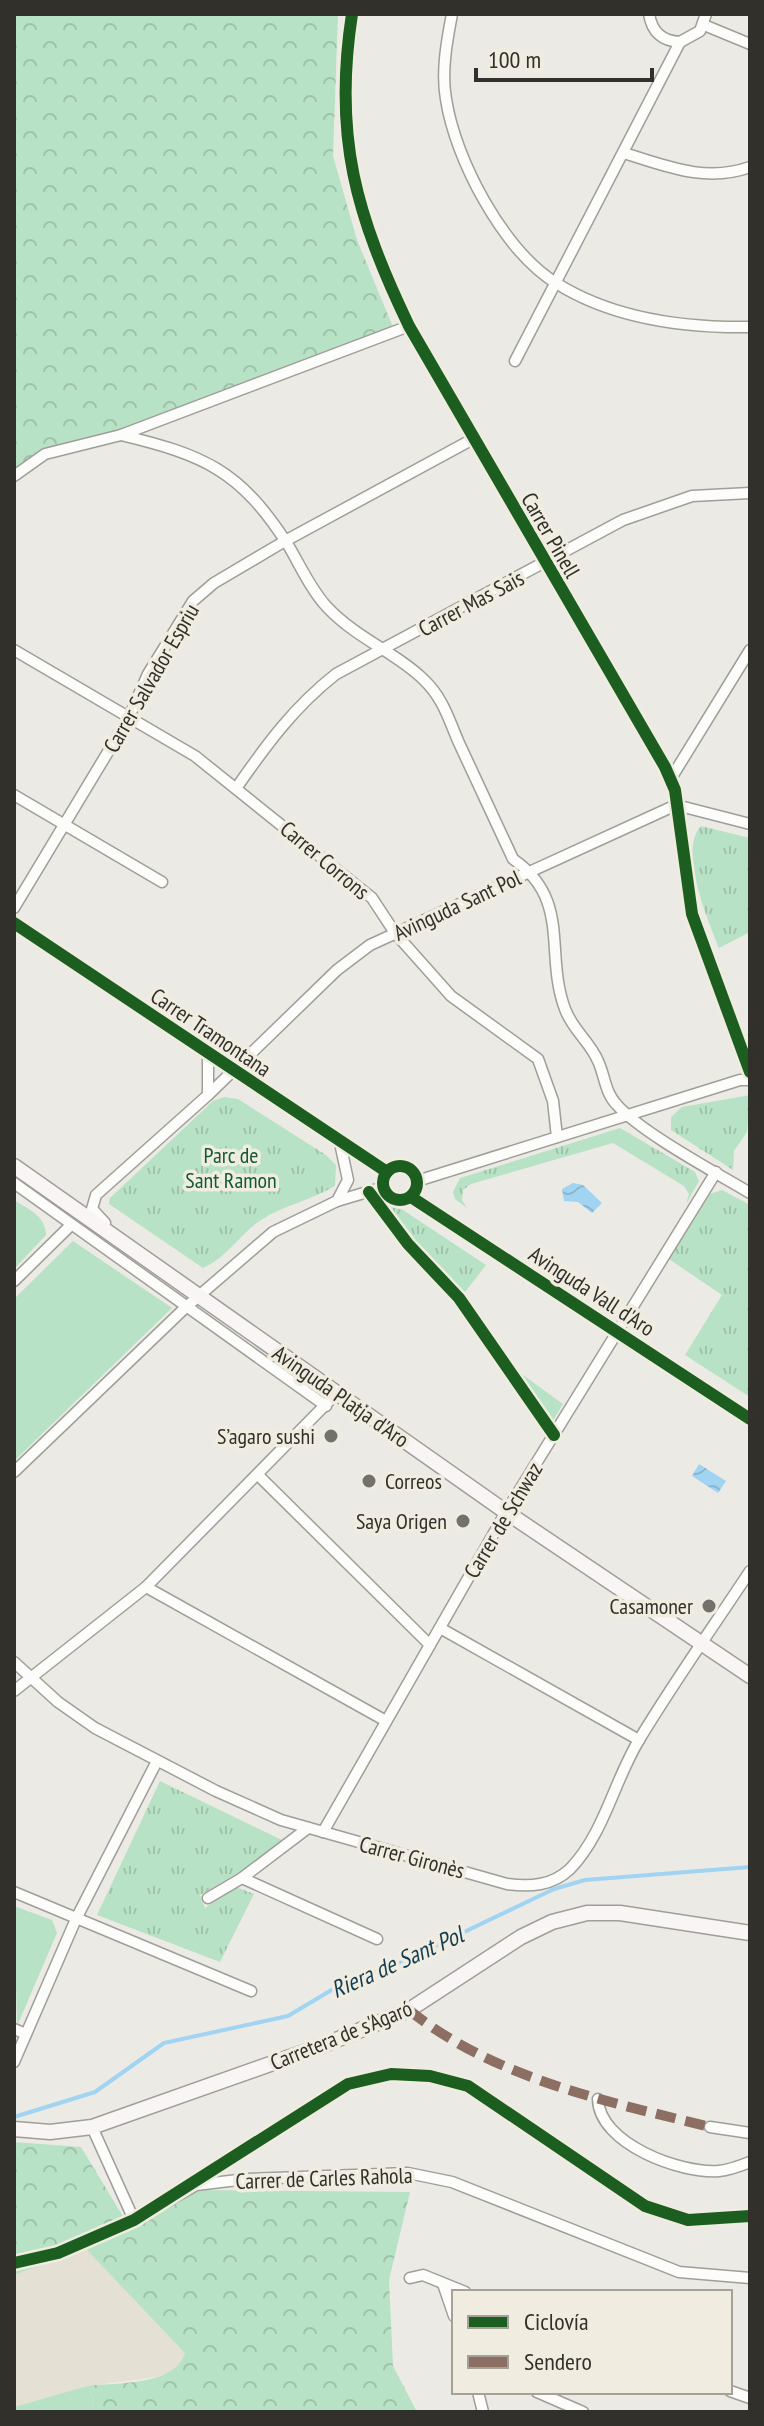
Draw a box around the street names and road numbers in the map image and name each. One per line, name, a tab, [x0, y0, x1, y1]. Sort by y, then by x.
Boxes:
street label: Carrer Pinell	[515, 487, 587, 584]
street label: Carrer Mas Sais	[413, 563, 529, 643]
street label: Carrer Salvador Espriu	[97, 598, 205, 758]
street label: Carrer Corrons	[275, 815, 375, 905]
street label: Avinguda Sant Pol	[389, 863, 526, 947]
street label: Carrer Tramontana	[145, 981, 277, 1083]
street label: Avinguda Vall d'Aro	[524, 1240, 660, 1342]
street label: Avinguda Platja d'Aro	[267, 1339, 415, 1453]
street label: Carrer de Schwaz	[457, 1457, 549, 1583]
street label: Carrer Gironès	[356, 1830, 468, 1884]
street label: Carretera de s'Agaró	[266, 1994, 416, 2076]
street label: Carrer de Carles Rahola	[235, 2161, 413, 2195]

